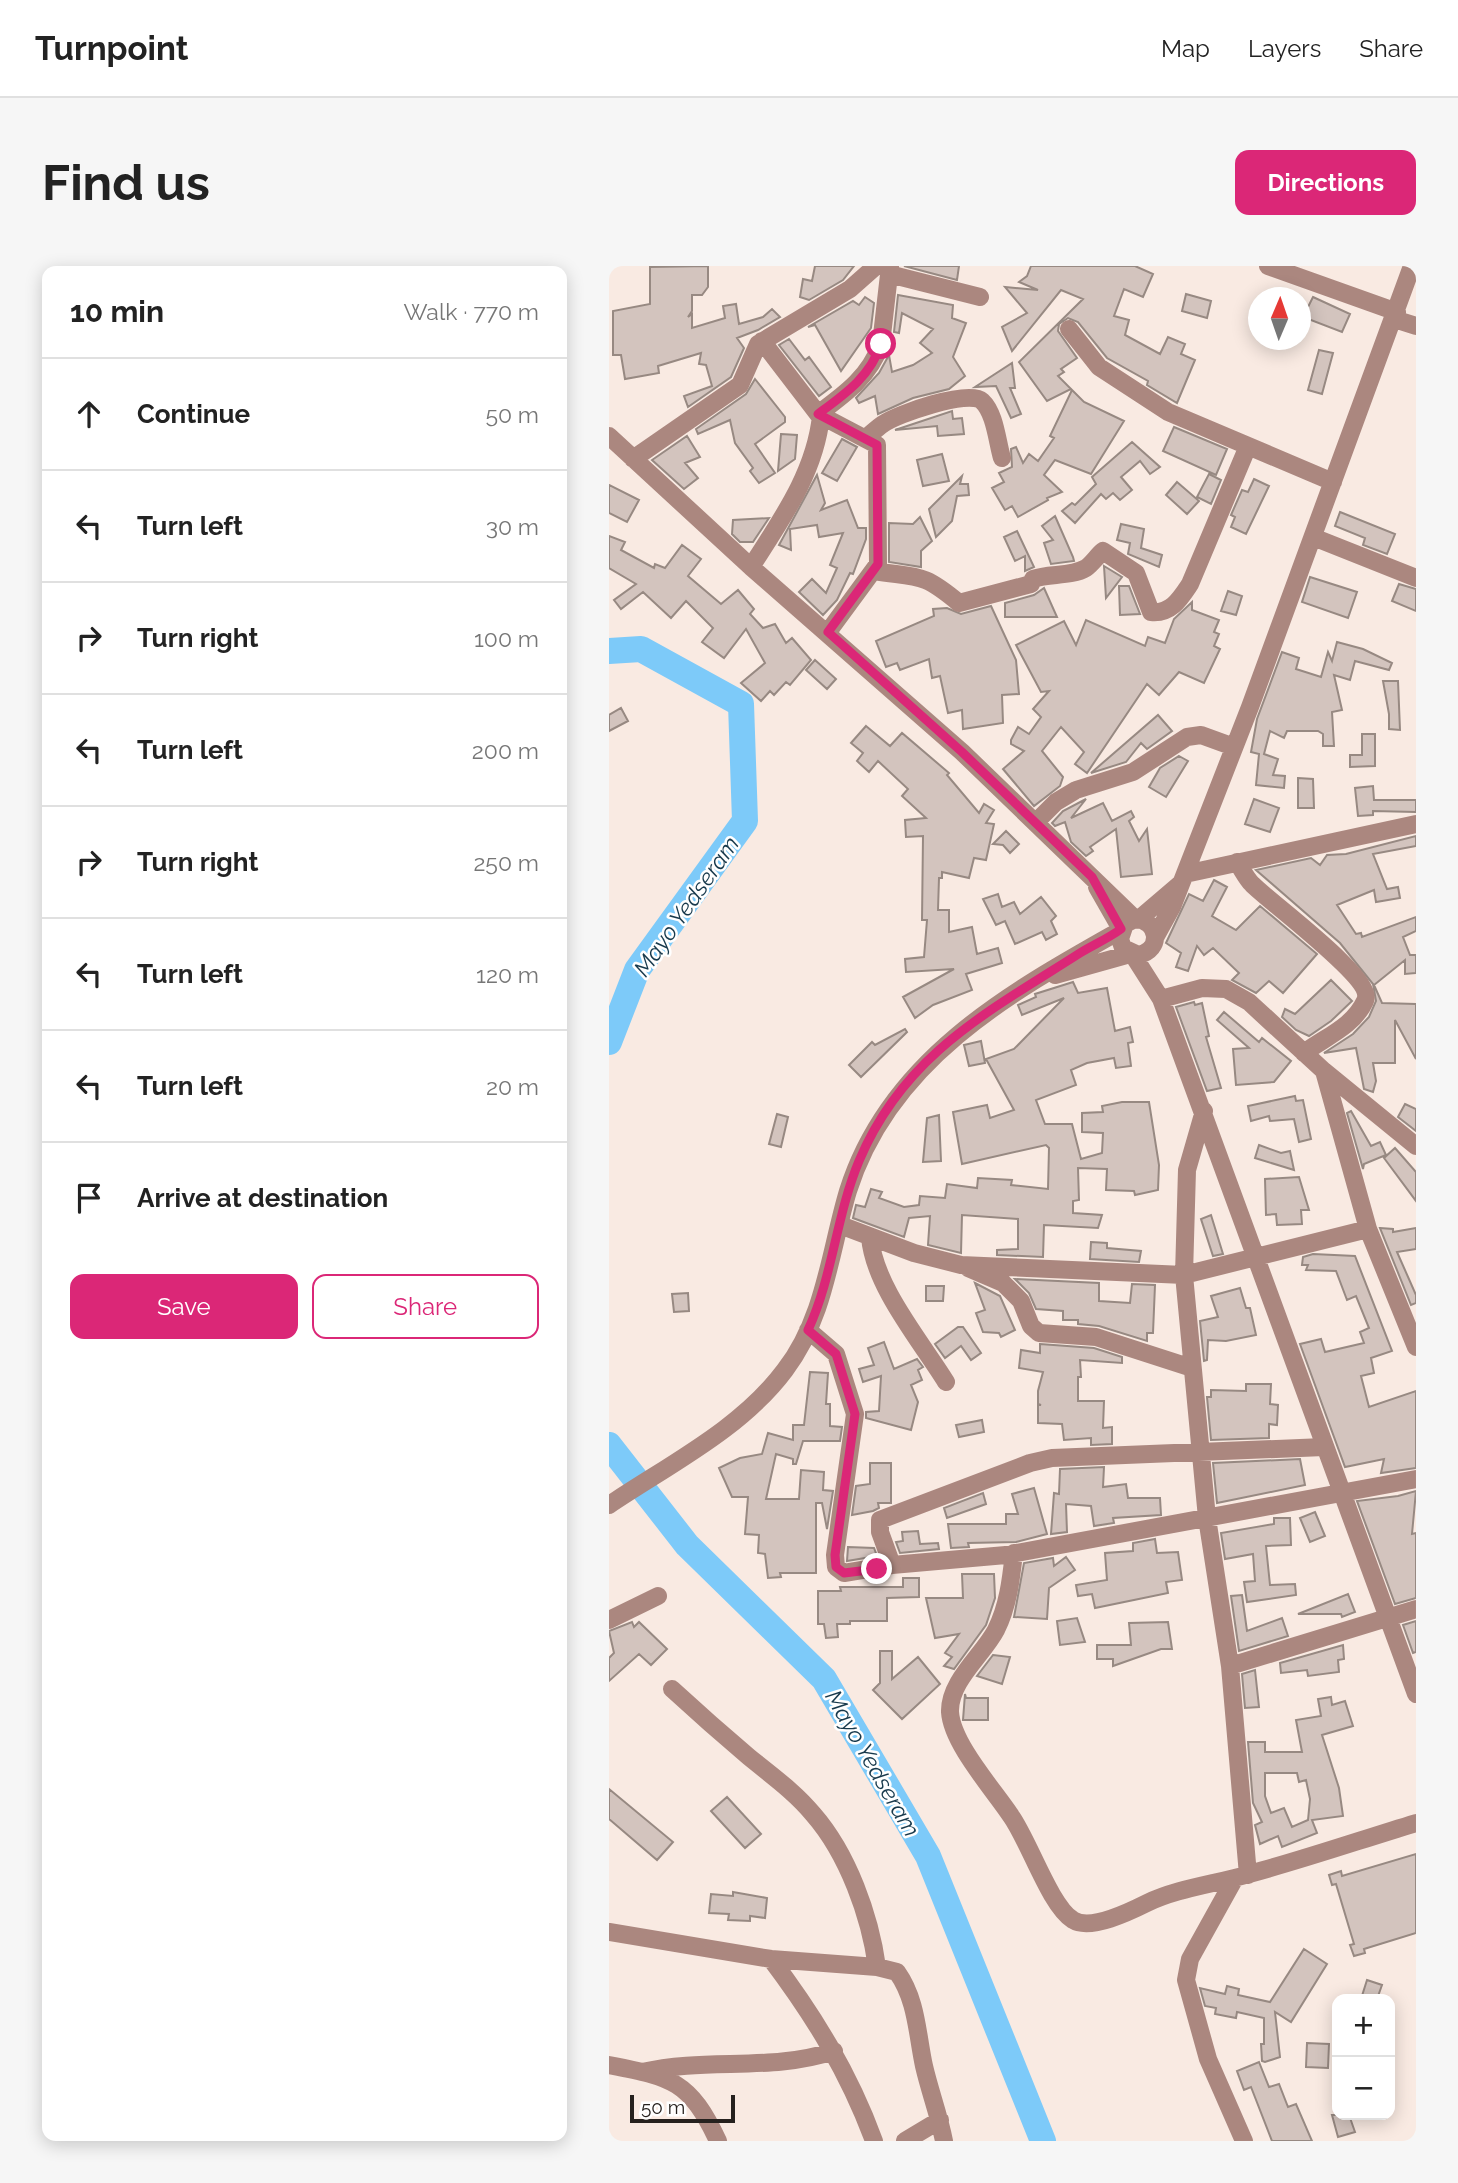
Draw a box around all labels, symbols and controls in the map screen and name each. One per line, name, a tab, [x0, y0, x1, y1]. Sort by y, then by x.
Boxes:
text: Turnpoint	[35, 29, 188, 68]
text: Map	[1161, 34, 1210, 63]
text: Layers	[1248, 34, 1321, 63]
text: Share	[1359, 34, 1423, 63]
button: Directions	[1235, 150, 1416, 215]
text: Find us	[42, 154, 210, 211]
north arrow	[1248, 287, 1311, 350]
text: 10 min	[70, 294, 164, 329]
text: Walk · 770 m	[404, 298, 539, 325]
route start	[865, 328, 896, 359]
icon: ahead	[70, 395, 108, 433]
text: Continue	[137, 399, 250, 429]
text: 50 m	[485, 401, 539, 428]
icon: left	[70, 507, 108, 545]
text: Turn left	[137, 511, 243, 541]
text: 30 m	[486, 513, 539, 540]
icon: right	[70, 619, 108, 657]
text: Turn right	[137, 623, 258, 653]
text: 100 m	[474, 625, 539, 652]
icon: left	[70, 731, 108, 769]
text: Turn left	[137, 735, 243, 765]
text: 200 m	[472, 737, 539, 764]
water label: Mayo Yedseram	[628, 831, 744, 981]
icon: right	[70, 843, 108, 881]
text: Turn right	[137, 847, 258, 877]
text: 250 m	[473, 849, 539, 876]
icon: left	[70, 955, 108, 993]
text: Turn left	[137, 959, 243, 989]
text: 120 m	[476, 961, 539, 988]
icon: left	[70, 1067, 108, 1105]
text: Turn left	[137, 1071, 243, 1101]
text: 20 m	[486, 1073, 539, 1100]
icon: arrive	[70, 1179, 108, 1217]
text: Arrive at destination	[137, 1183, 388, 1213]
button: Save	[70, 1274, 298, 1339]
button: Share	[312, 1274, 539, 1339]
route end	[861, 1553, 892, 1584]
water label: Mayo Yedseram	[820, 1685, 926, 1841]
map controls	[1332, 1994, 1395, 2120]
button: +	[1332, 1994, 1395, 2057]
button: −	[1332, 2057, 1395, 2120]
scale bar	[630, 2092, 735, 2124]
text: 50 m	[641, 2096, 685, 2118]

